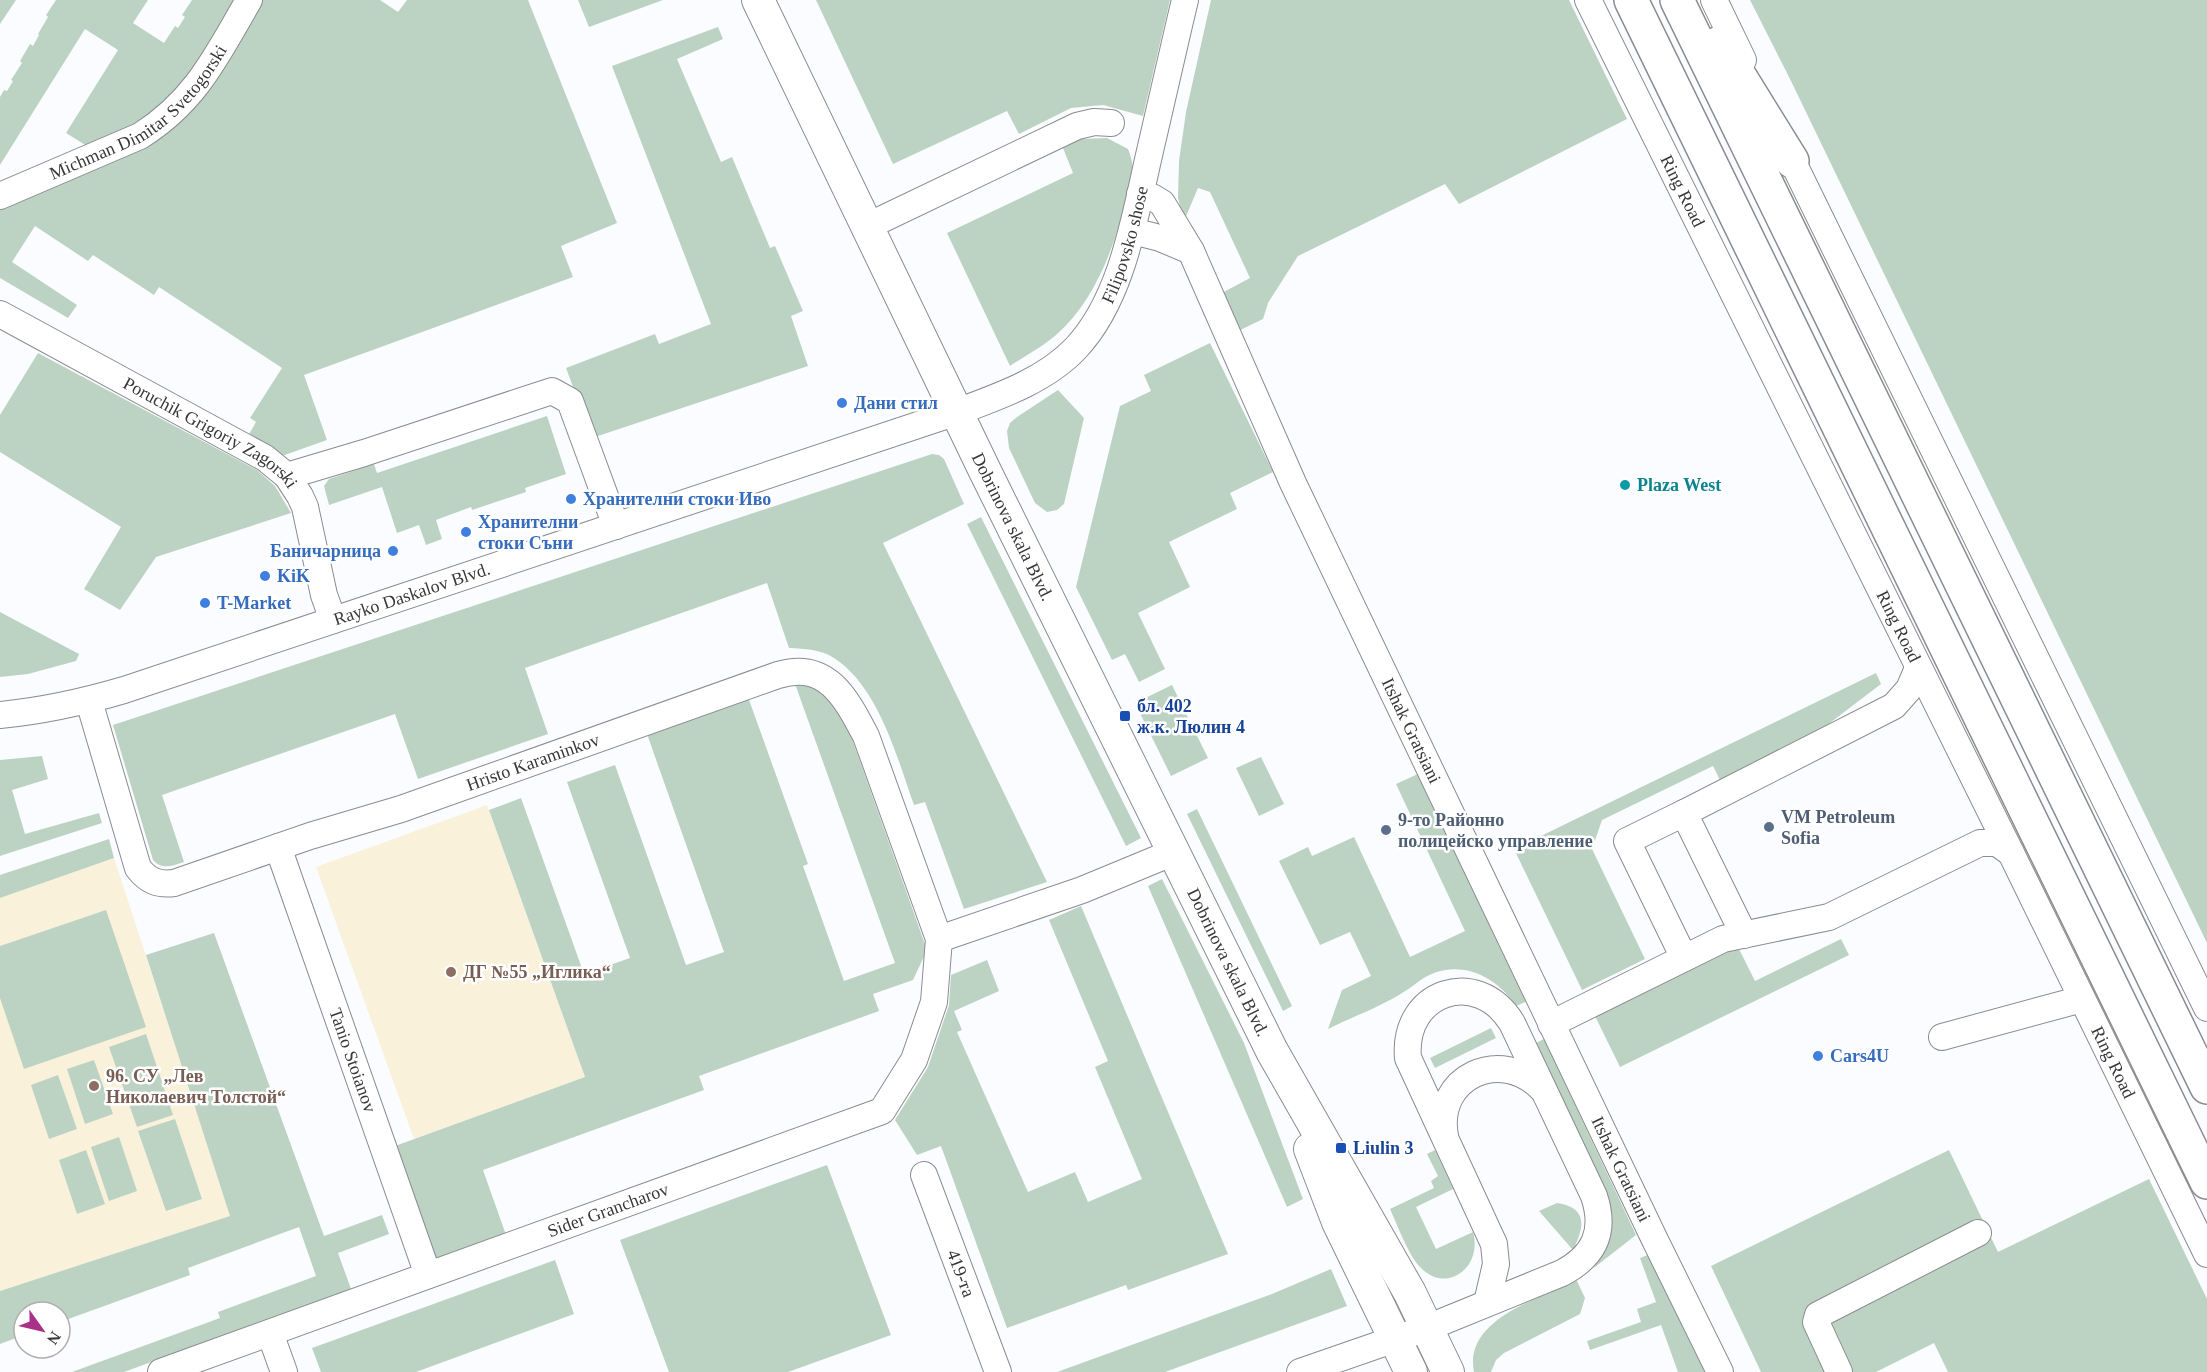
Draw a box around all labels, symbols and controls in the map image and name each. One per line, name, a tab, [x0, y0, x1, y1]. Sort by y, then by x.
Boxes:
street label: Michman Dimitar Svetogorski	[47, 41, 231, 184]
street label: Ring Road	[1656, 152, 1709, 230]
street label: Filipovsko shose	[1098, 184, 1152, 307]
street label: Poruchik Grigoriy Zagorski	[120, 373, 302, 492]
place label: Дани стил	[854, 393, 938, 413]
marker: Дани стил	[835, 396, 849, 410]
street label: Dobrinova skala Blvd.	[968, 449, 1058, 604]
place label: Plaza West	[1637, 475, 1721, 495]
marker: Plaza West	[1618, 478, 1632, 492]
place label: Хранителни стоки Иво	[583, 489, 771, 509]
marker: Хранителни стоки Иво	[564, 492, 578, 506]
place label: Хранителни стоки Съни	[478, 512, 578, 553]
marker: Хранителни стоки Съни	[459, 525, 473, 539]
place label: Баничарница	[270, 541, 381, 561]
marker: Баничарница	[386, 544, 400, 558]
street label: Rayko Daskalov Blvd.	[331, 559, 492, 629]
place label: KiK	[277, 566, 310, 586]
marker: KiK	[258, 569, 272, 583]
street label: Ring Road	[1872, 587, 1925, 665]
place label: T-Market	[217, 593, 291, 613]
marker: T-Market	[198, 596, 212, 610]
street label: Itshak Gratsiani	[1378, 675, 1445, 787]
place label: бл. 402 ж.к. Люлин 4	[1137, 696, 1245, 737]
marker: бл. 402 ж.к. Люлин 4	[1118, 709, 1132, 723]
street label: Hristo Karaminkov	[464, 729, 602, 795]
place label: VM Petroleum Sofia	[1781, 807, 1895, 848]
place label: 9-то Районно полицейско управление	[1398, 810, 1593, 851]
marker: VM Petroleum Sofia	[1762, 820, 1776, 834]
marker: 9-то Районно полицейско управление	[1379, 823, 1393, 837]
street label: Dobrinova skala Blvd.	[1183, 885, 1273, 1040]
place label: ДГ №55 „Иглика“	[463, 962, 611, 982]
marker: ДГ №55 „Иглика“	[444, 965, 458, 979]
street label: Tanio Stoianov	[325, 1005, 380, 1115]
street label: Ring Road	[2087, 1023, 2139, 1101]
place label: Cars4U	[1830, 1046, 1889, 1066]
marker: Cars4U	[1811, 1049, 1825, 1063]
place label: 96. СУ „Лев Николаевич Толстой“	[106, 1066, 286, 1107]
marker: 96. СУ „Лев Николаевич Толстой“	[87, 1079, 101, 1093]
street label: Itshak Gratsiani	[1587, 1113, 1655, 1225]
place label: Liulin 3	[1353, 1138, 1414, 1158]
marker: Liulin 3	[1334, 1141, 1348, 1155]
street label: Sider Grancharov	[545, 1179, 671, 1241]
street label: 419-та	[943, 1247, 979, 1300]
north arrow	[12, 1300, 72, 1360]
text: N	[43, 1329, 64, 1348]

